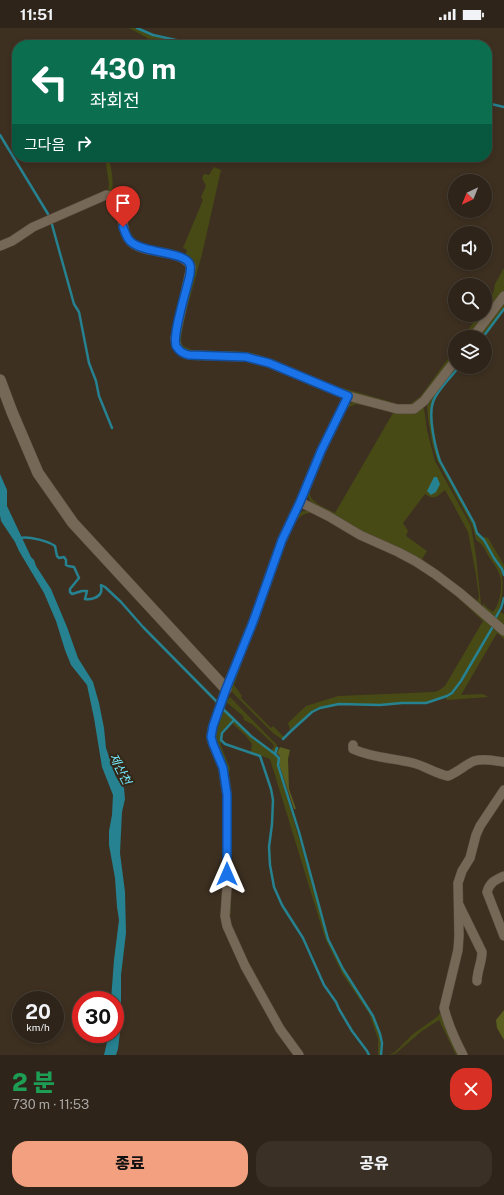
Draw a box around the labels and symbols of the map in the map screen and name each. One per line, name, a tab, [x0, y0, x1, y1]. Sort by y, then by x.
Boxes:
north arrow	[448, 174, 492, 218]
pin	[106, 186, 140, 227]
water label: 제산천	[106, 751, 135, 789]
position arrow	[206, 853, 248, 895]
speed limit sign: 30	[72, 991, 124, 1043]

